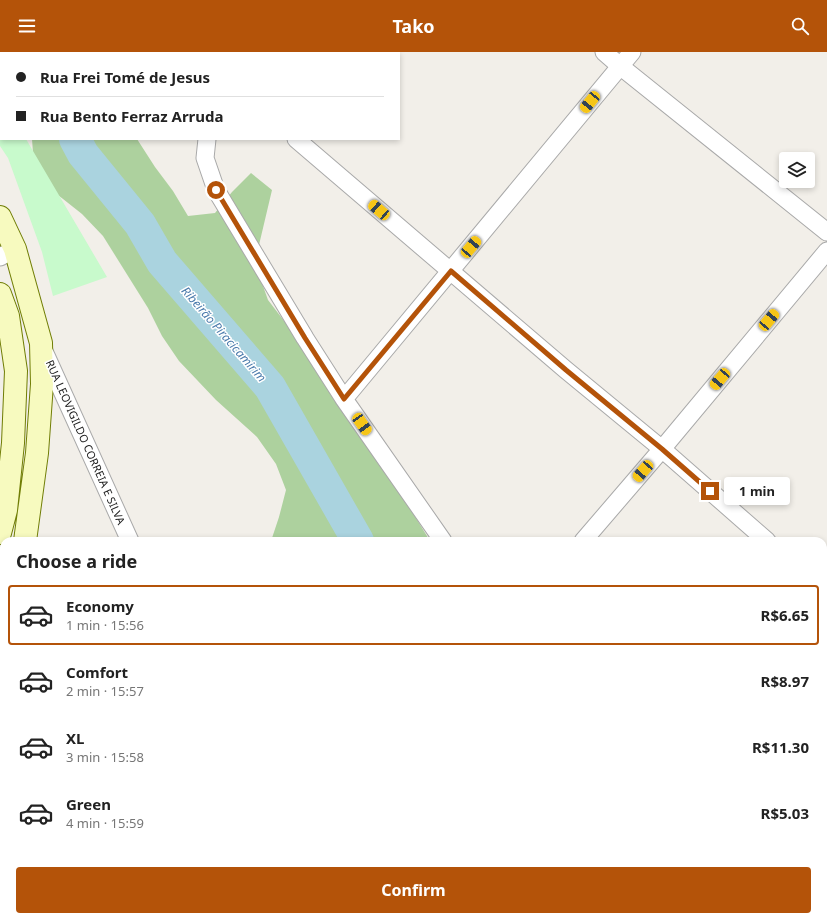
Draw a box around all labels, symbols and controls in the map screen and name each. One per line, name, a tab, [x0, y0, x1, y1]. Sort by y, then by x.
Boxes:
text: Tako	[392, 14, 435, 38]
icon: menu	[16, 15, 38, 37]
icon: search	[789, 15, 811, 37]
text: Rua Frei Tomé de Jesus	[40, 67, 210, 87]
car	[578, 89, 602, 115]
text: Rua Bento Ferraz Arruda	[40, 106, 224, 126]
map controls	[779, 152, 815, 188]
button: layers	[779, 152, 815, 188]
route start	[207, 181, 225, 199]
car	[366, 198, 392, 222]
car	[459, 234, 483, 260]
water label: Ribeirão Piracicamirim	[178, 283, 270, 385]
car	[757, 307, 781, 333]
street label: RUA LEOVIGILDO CORREIA E SILVA	[43, 357, 130, 527]
car	[708, 366, 732, 392]
car	[350, 411, 374, 437]
car	[631, 458, 655, 484]
callout: 1 min	[724, 477, 790, 505]
route end	[701, 482, 719, 500]
text: 1 min	[739, 482, 775, 500]
text: Choose a ride	[16, 549, 137, 573]
text: Economy	[66, 596, 134, 616]
icon: car	[18, 597, 54, 633]
text: R$6.65	[761, 605, 809, 625]
text: 1 min · 15:56	[66, 616, 144, 634]
text: Comfort	[66, 662, 128, 682]
icon: car	[18, 663, 54, 699]
text: R$8.97	[761, 671, 809, 691]
text: 2 min · 15:57	[66, 682, 144, 700]
text: XL	[66, 728, 84, 748]
icon: car	[18, 729, 54, 765]
text: R$11.30	[752, 737, 809, 757]
text: 3 min · 15:58	[66, 748, 144, 766]
text: Green	[66, 794, 111, 814]
icon: car	[18, 795, 54, 831]
text: R$5.03	[761, 803, 809, 823]
text: 4 min · 15:59	[66, 814, 144, 832]
button: Confirm	[16, 867, 811, 913]

